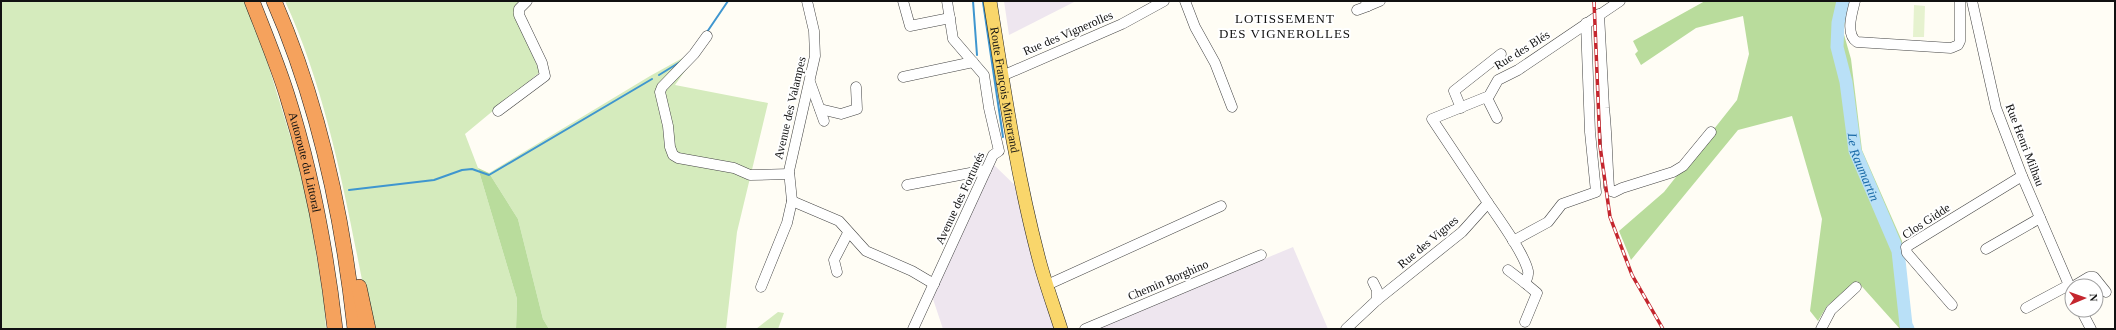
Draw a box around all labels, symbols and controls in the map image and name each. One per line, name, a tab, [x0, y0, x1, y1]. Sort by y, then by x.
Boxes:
street label: Rue des Vignerolles	[1021, 8, 1115, 58]
district label: LOTISSEMENT DES VIGNEROLLES	[1219, 11, 1351, 41]
street label: Route François Mitterrand	[987, 26, 1022, 154]
street label: Rue des Blés	[1492, 27, 1553, 73]
street label: Avenue des Valampes	[771, 55, 809, 161]
street label: Rue Henri Milhau	[2003, 102, 2047, 188]
street label: Autoroute du Littoral	[286, 111, 324, 214]
water label: Le Raumartin	[1845, 131, 1883, 203]
street label: Avenue des Fortunés	[932, 149, 988, 246]
street label: Clos Gidde	[1899, 200, 1953, 242]
street label: Rue des Vignes	[1395, 213, 1461, 271]
street label: Chemin Borghino	[1126, 257, 1210, 303]
north arrow	[2064, 278, 2104, 318]
text: N	[2088, 293, 2100, 302]

